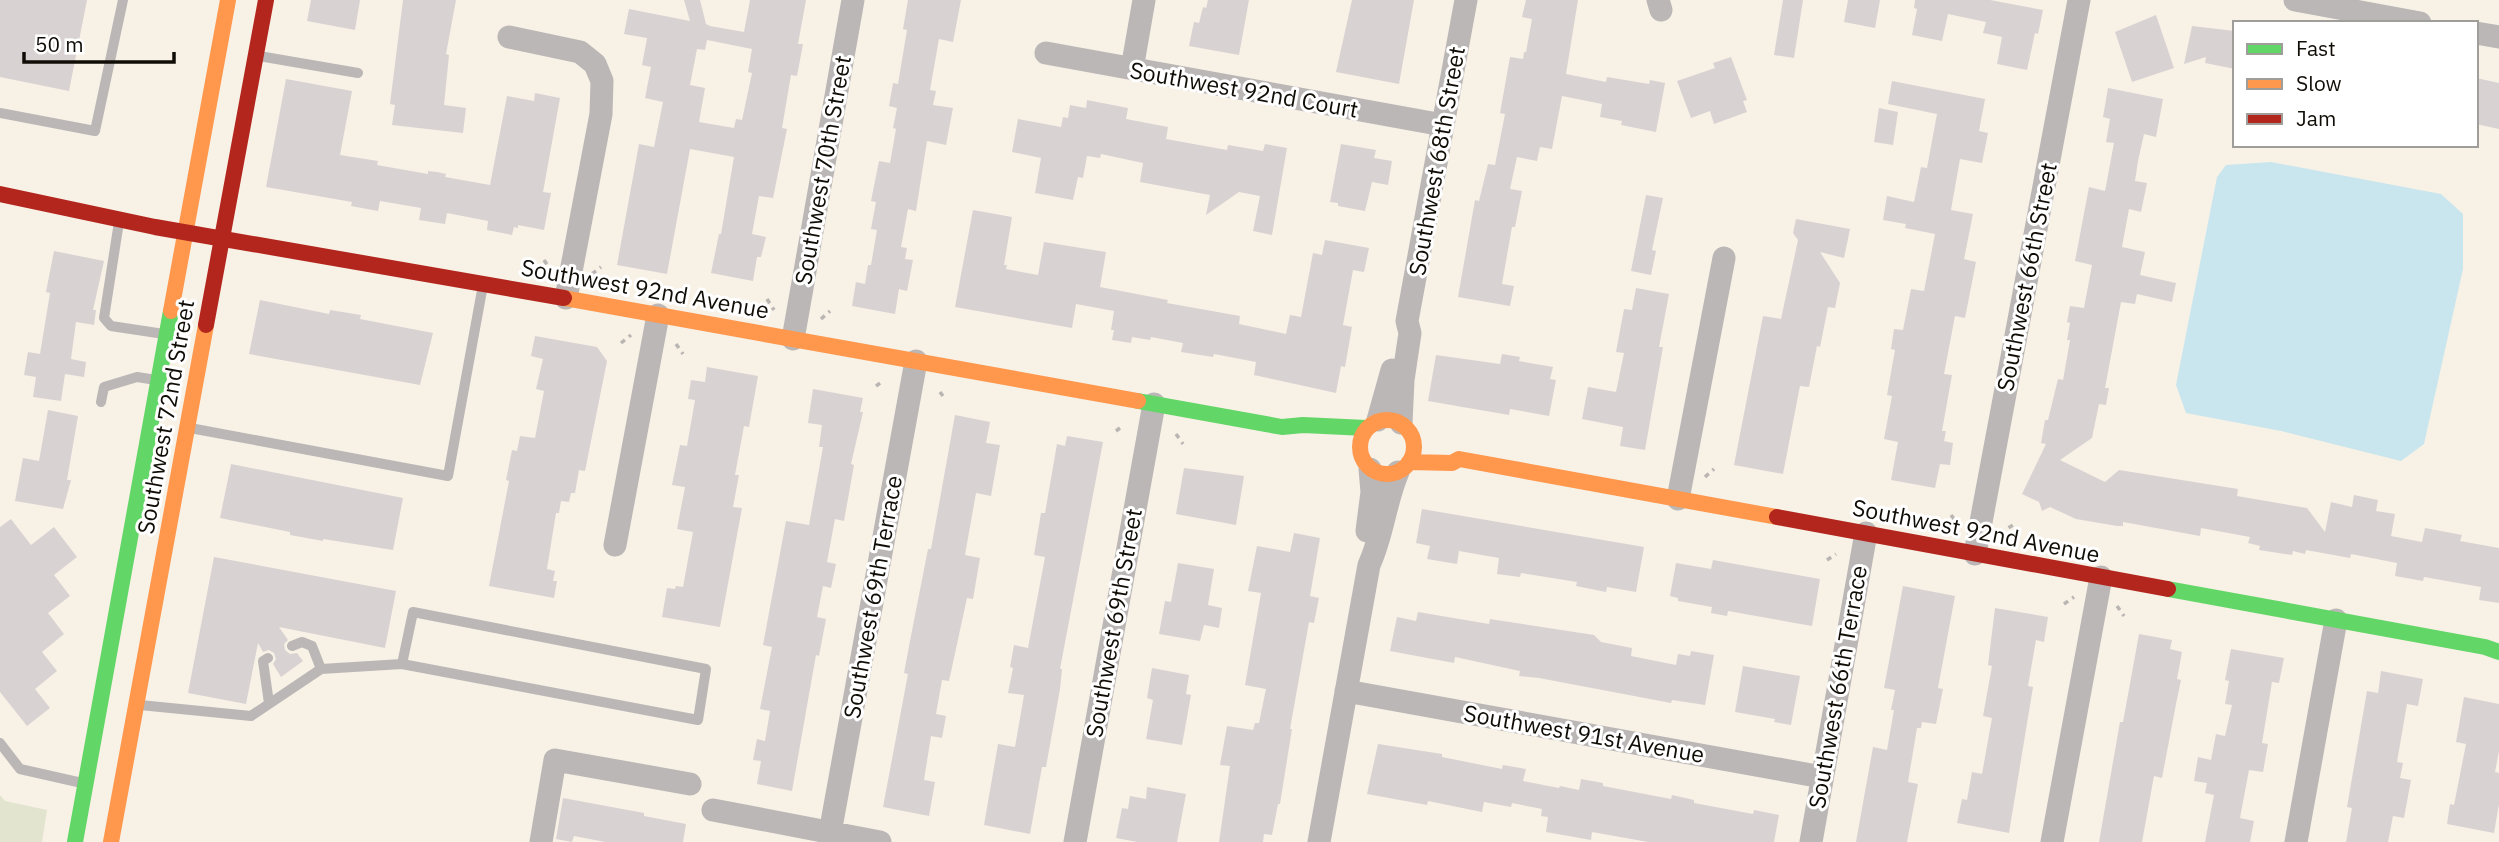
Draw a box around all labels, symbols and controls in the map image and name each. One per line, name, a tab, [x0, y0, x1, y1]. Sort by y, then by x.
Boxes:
scale bar	[24, 21, 175, 65]
legend	[2233, 21, 2478, 147]
text: 50 m	[35, 30, 84, 58]
text: Fast	[2296, 34, 2336, 62]
street label: Southwest 68th Street	[1401, 44, 1471, 278]
street label: Southwest 70th Street	[787, 53, 857, 287]
street label: Southwest 92nd Court	[1128, 54, 1361, 124]
text: Slow	[2296, 69, 2342, 97]
text: Jam	[2296, 104, 2336, 132]
street label: Southwest 66th Street	[1989, 160, 2063, 394]
street label: Southwest 92nd Avenue	[519, 251, 772, 325]
street label: Southwest 72nd Street	[130, 297, 200, 536]
street label: Southwest 69th Terrace	[836, 473, 908, 721]
street label: Southwest 92nd Avenue	[1850, 491, 2102, 569]
street label: Southwest 69th Street	[1078, 506, 1148, 740]
street label: Southwest 66th Terrace	[1801, 563, 1873, 811]
street label: Southwest 91st Avenue	[1461, 697, 1707, 769]

